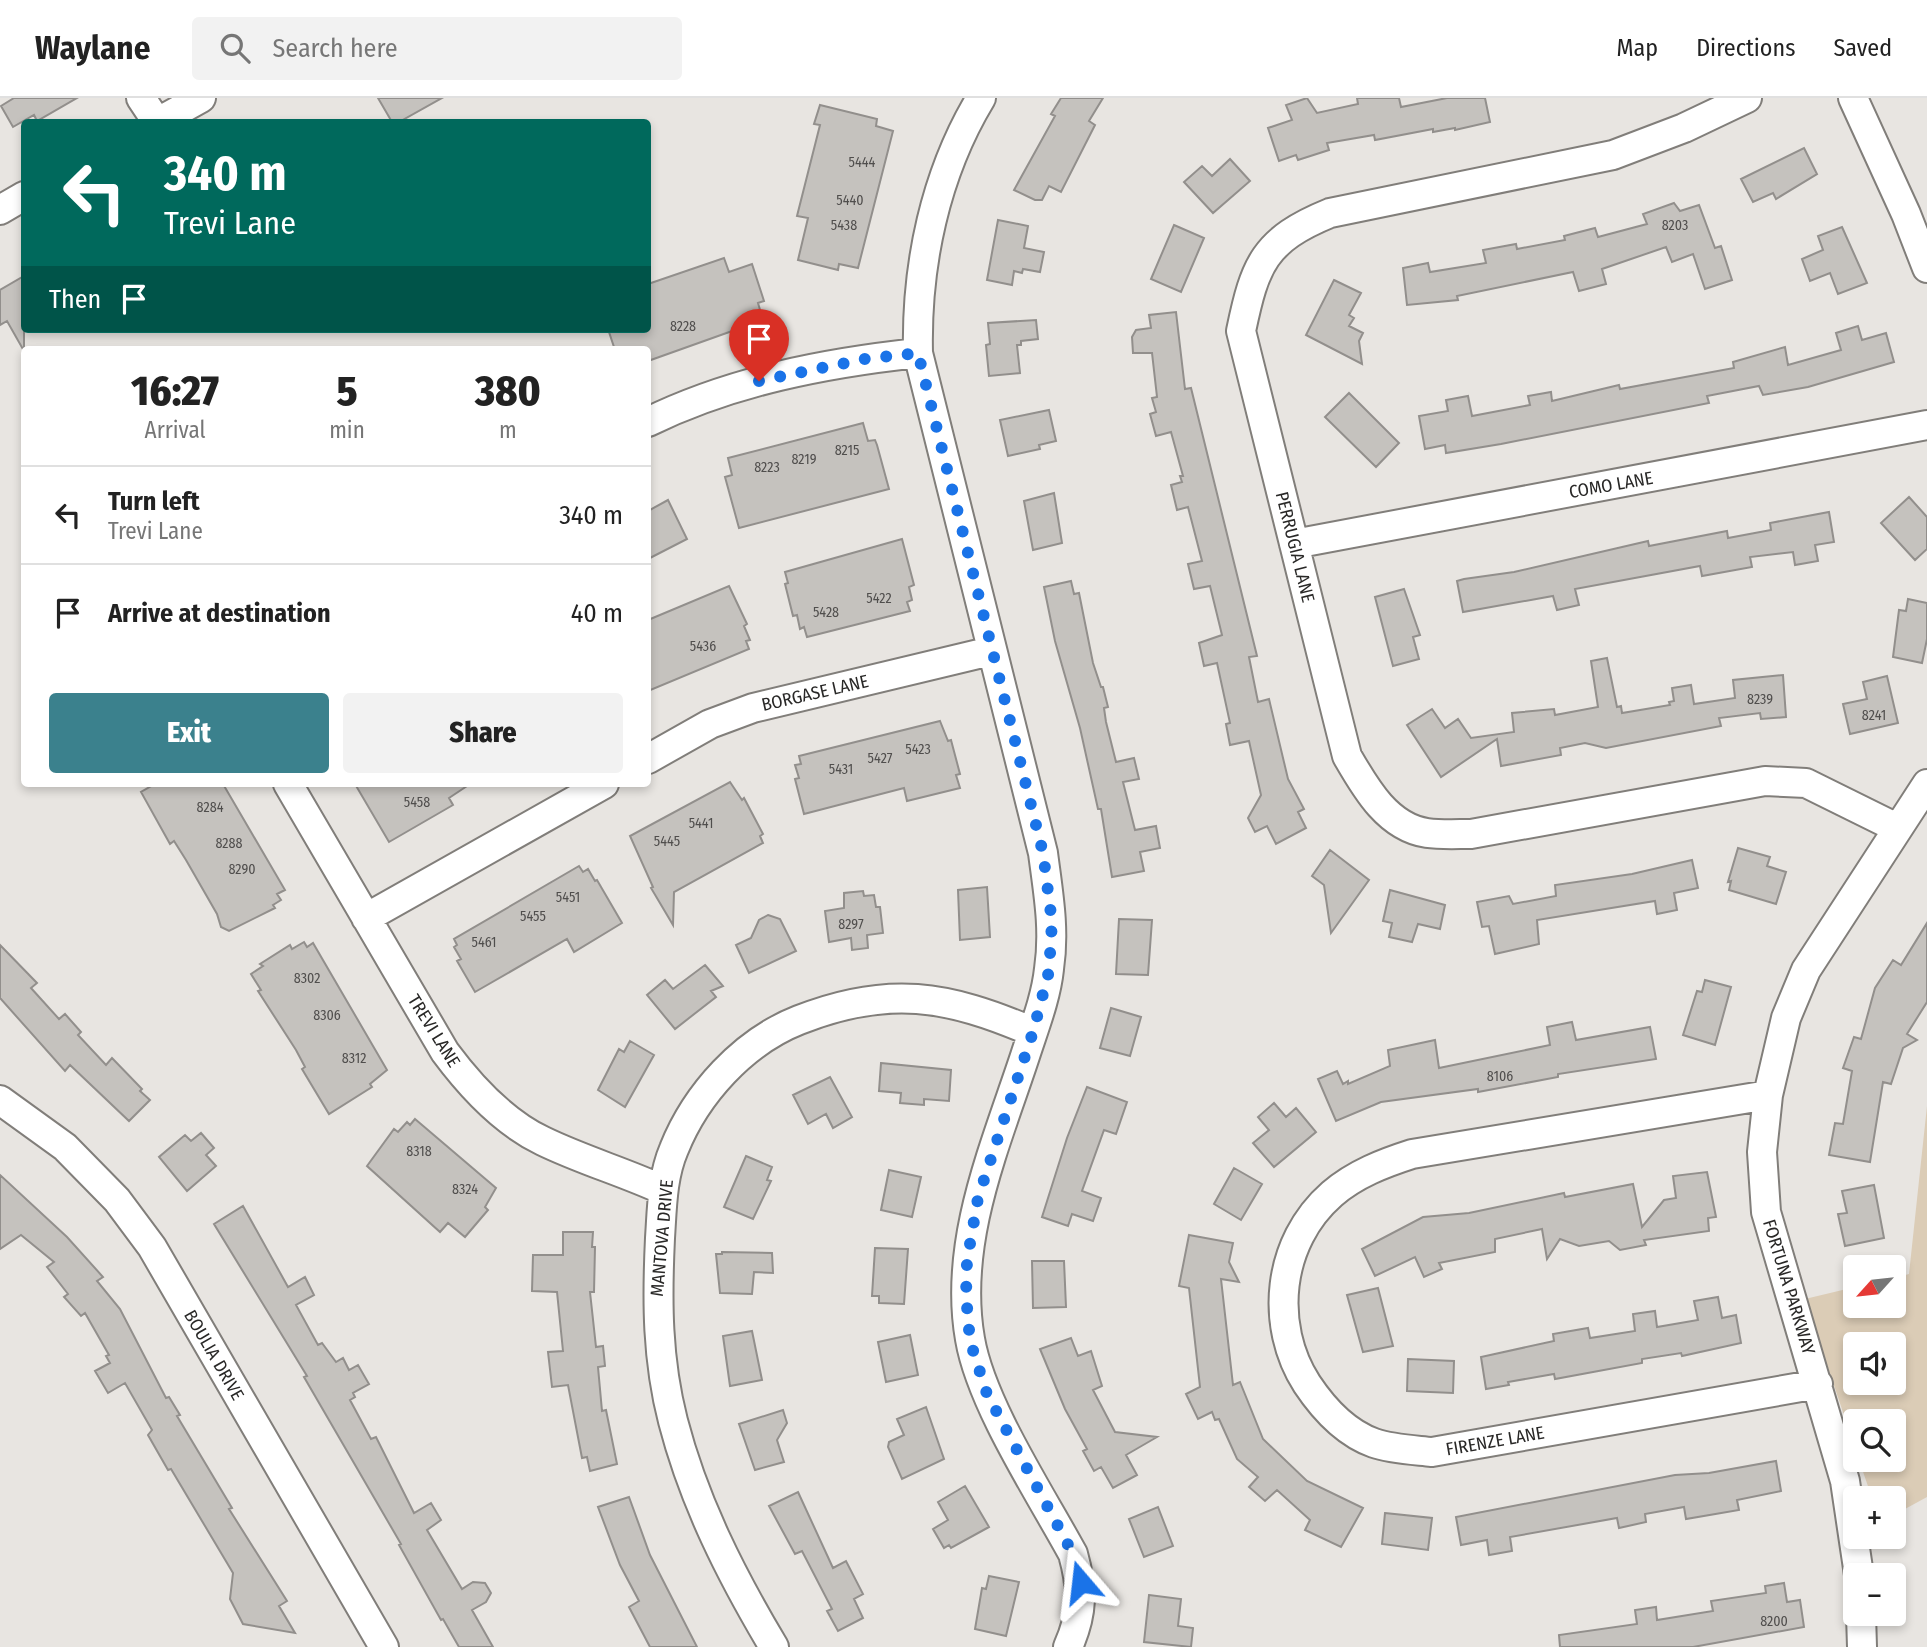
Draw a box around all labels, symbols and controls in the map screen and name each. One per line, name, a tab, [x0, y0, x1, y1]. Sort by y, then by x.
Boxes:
search box	[192, 17, 682, 80]
text: Waylane	[35, 28, 150, 68]
icon: search	[216, 29, 254, 67]
text: Search here	[272, 33, 398, 64]
text: Map	[1617, 34, 1658, 62]
text: Directions	[1696, 34, 1795, 62]
text: Saved	[1833, 34, 1892, 62]
text: 340 m	[164, 144, 287, 203]
icon: left	[49, 147, 140, 238]
house number: 5444	[849, 154, 876, 171]
house number: 5440	[836, 192, 864, 209]
text: Trevi Lane	[164, 204, 296, 242]
house number: 5438	[831, 217, 857, 234]
house number: 8203	[1662, 217, 1688, 234]
icon: arrive	[115, 280, 153, 318]
text: Then	[49, 284, 101, 315]
pin	[729, 309, 789, 381]
house number: 8228	[670, 318, 696, 335]
icon: arrive	[740, 320, 778, 358]
text: 16:27	[131, 366, 219, 416]
text: 5	[336, 366, 358, 416]
text: 380	[475, 366, 541, 416]
text: Arrival	[145, 416, 206, 444]
text: min	[329, 416, 365, 444]
text: m	[499, 416, 517, 444]
house number: 8215	[835, 442, 859, 459]
house number: 8219	[791, 451, 817, 468]
house number: 8223	[754, 459, 780, 476]
street label: COMO LANE	[1567, 467, 1655, 503]
text: Turn left	[108, 486, 200, 517]
street label: PERRUGIA LANE	[1271, 489, 1319, 605]
icon: left	[49, 496, 87, 534]
text: 340 m	[559, 500, 623, 531]
text: Trevi Lane	[108, 517, 203, 545]
house number: 5422	[866, 590, 892, 607]
icon: arrive	[49, 594, 87, 632]
text: Arrive at destination	[108, 598, 331, 629]
text: 40 m	[571, 598, 623, 629]
house number: 5428	[813, 604, 839, 621]
house number: 5436	[690, 638, 716, 655]
street label: BORGASE LANE	[759, 670, 871, 716]
house number: 8239	[1747, 691, 1773, 708]
button: Exit	[49, 693, 329, 773]
button: Share	[343, 693, 623, 773]
house number: 8241	[1862, 707, 1886, 724]
house number: 5423	[905, 741, 931, 758]
house number: 5427	[868, 750, 893, 767]
house number: 5431	[829, 761, 853, 778]
house number: 5458	[404, 794, 430, 811]
house number: 8284	[197, 799, 224, 816]
house number: 5441	[689, 815, 713, 832]
house number: 5445	[654, 833, 680, 850]
house number: 8288	[215, 835, 243, 852]
house number: 8290	[228, 861, 256, 878]
house number: 5451	[556, 889, 580, 906]
house number: 5455	[520, 908, 546, 925]
house number: 8297	[838, 916, 864, 933]
house number: 5461	[472, 934, 496, 951]
house number: 8302	[294, 970, 320, 987]
street label: TREVI LANE	[403, 991, 465, 1071]
house number: 8306	[313, 1007, 341, 1024]
house number: 8312	[342, 1050, 366, 1067]
house number: 8106	[1487, 1068, 1513, 1085]
house number: 8318	[406, 1143, 432, 1160]
street label: MANTOVA DRIVE	[646, 1179, 678, 1297]
house number: 8324	[452, 1181, 478, 1198]
street label: FORTUNA PARKWAY	[1758, 1217, 1820, 1357]
north arrow	[1843, 1255, 1906, 1318]
map controls	[1843, 1255, 1906, 1626]
street label: BOULIA DRIVE	[179, 1306, 249, 1404]
button: sound	[1843, 1332, 1906, 1395]
button: search	[1843, 1409, 1906, 1472]
street label: FIRENZE LANE	[1444, 1422, 1546, 1460]
button: +	[1843, 1486, 1906, 1549]
position arrow	[1044, 1545, 1118, 1619]
button: −	[1843, 1563, 1906, 1626]
house number: 8200	[1760, 1613, 1788, 1630]

